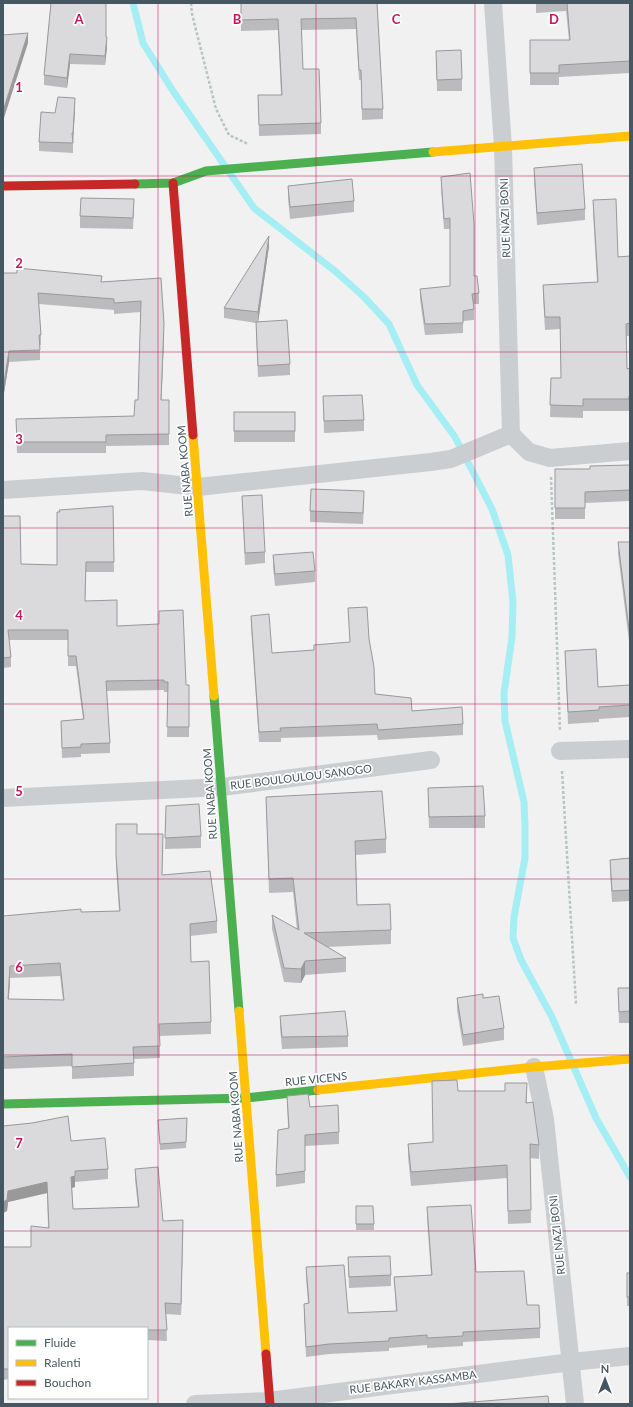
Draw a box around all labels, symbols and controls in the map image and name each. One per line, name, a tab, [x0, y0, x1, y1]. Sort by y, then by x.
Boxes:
text: A	[73, 11, 84, 27]
text: B	[233, 11, 242, 27]
text: C	[392, 11, 401, 27]
text: D	[549, 11, 559, 27]
text: 1	[15, 79, 23, 95]
street label: RUE NAZI BONI	[497, 178, 512, 258]
text: 2	[15, 255, 23, 271]
street label: RUE NABA KOOM	[174, 425, 195, 517]
text: 3	[15, 431, 23, 447]
text: 4	[15, 607, 23, 623]
street label: RUE NABA KOOM	[200, 748, 219, 840]
street label: RUE BOULOULOU SANOGO	[229, 761, 373, 792]
text: 5	[15, 783, 23, 799]
text: 6	[15, 959, 23, 975]
street label: RUE VICENS	[284, 1069, 348, 1088]
street label: RUE NABA KOOM	[226, 1071, 245, 1163]
text: 7	[15, 1135, 23, 1151]
street label: RUE NAZI BONI	[546, 1195, 567, 1275]
legend	[8, 1327, 148, 1399]
text: Fluide	[44, 1335, 76, 1350]
text: Ralenti	[44, 1355, 81, 1370]
north arrow	[585, 1359, 625, 1399]
text: N	[601, 1362, 609, 1375]
street label: RUE BAKARY KASSAMBA	[349, 1367, 478, 1396]
text: Bouchon	[44, 1375, 91, 1390]

